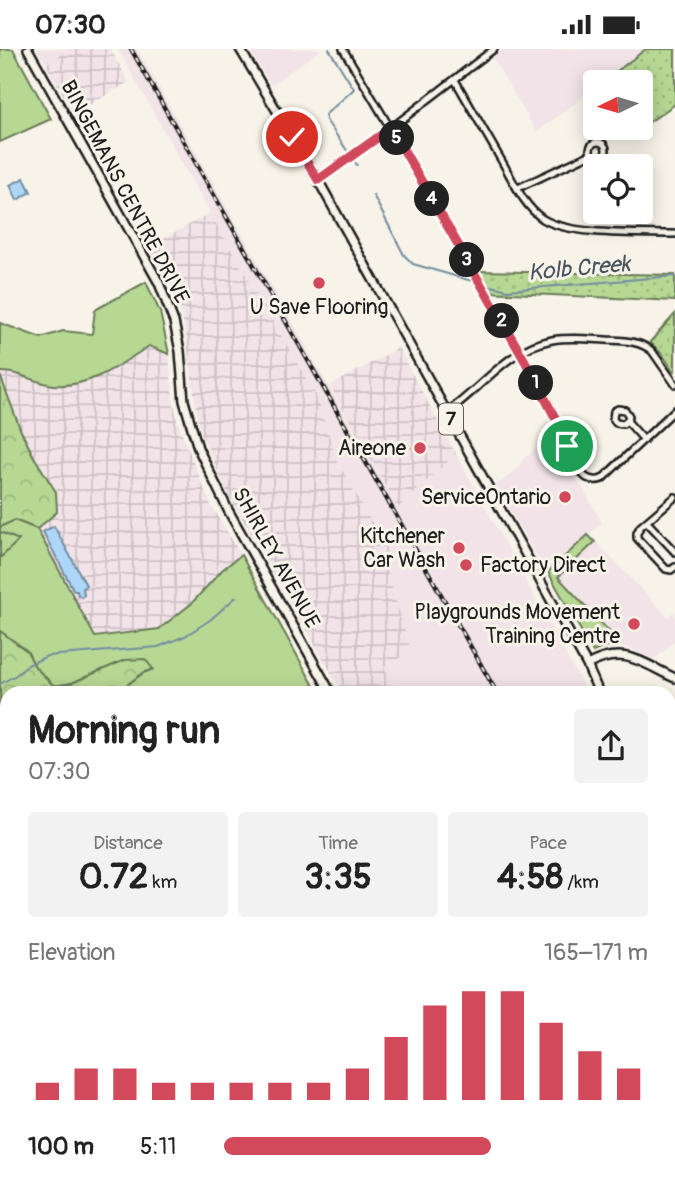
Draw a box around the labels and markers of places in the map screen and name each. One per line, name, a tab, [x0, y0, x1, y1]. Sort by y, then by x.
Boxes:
pin	[262, 107, 322, 167]
pin: 5	[380, 121, 414, 155]
pin: 4	[414, 181, 450, 217]
pin: 3	[449, 243, 484, 277]
marker: U Save Flooring	[311, 275, 327, 291]
place label: U Save Flooring	[250, 294, 388, 321]
pin: 2	[484, 303, 520, 339]
pin: 1	[518, 365, 554, 401]
pin	[537, 416, 597, 476]
place label: Aireone	[338, 435, 407, 462]
marker: Aireone	[412, 440, 428, 456]
place label: ServiceOntario	[421, 484, 551, 511]
marker: ServiceOntario	[557, 489, 573, 505]
place label: Kitchener Car Wash	[360, 523, 445, 574]
marker: Kitchener Car Wash	[451, 540, 467, 556]
place label: Factory Direct	[480, 552, 607, 579]
marker: Factory Direct	[458, 557, 474, 573]
place label: Playgrounds Movement Training Centre	[414, 599, 621, 650]
marker: Playgrounds Movement Training Centre	[626, 616, 642, 632]

